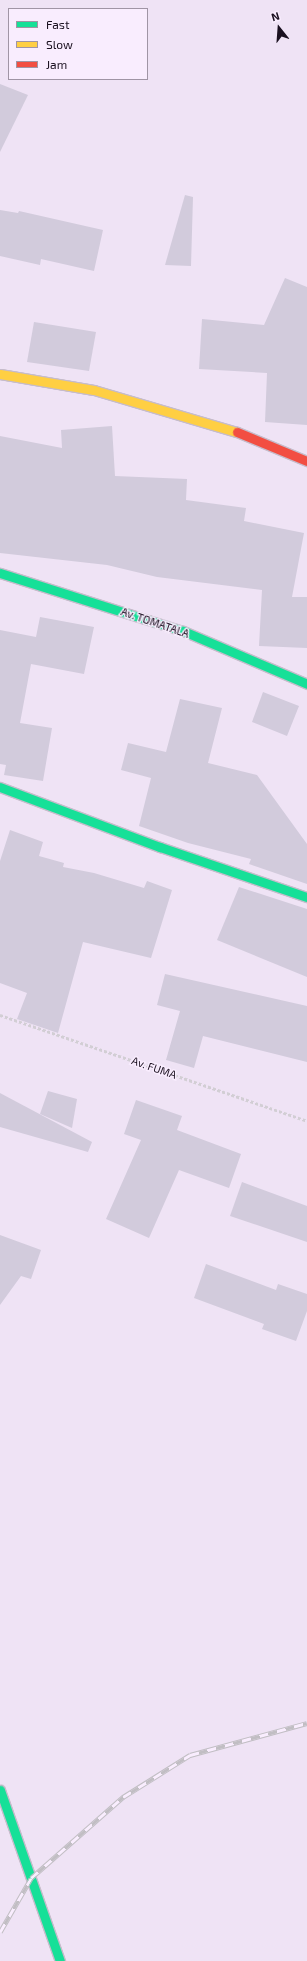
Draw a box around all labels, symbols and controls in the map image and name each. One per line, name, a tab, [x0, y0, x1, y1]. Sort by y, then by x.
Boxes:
legend	[8, 8, 148, 80]
north arrow	[259, 8, 299, 48]
text: N	[270, 9, 281, 23]
text: Fast	[46, 17, 69, 31]
text: Slow	[46, 37, 73, 51]
text: Jam	[46, 57, 67, 71]
street label: Av. TOMATALA	[119, 605, 191, 641]
street label: Av. FUMA	[130, 1054, 178, 1082]

